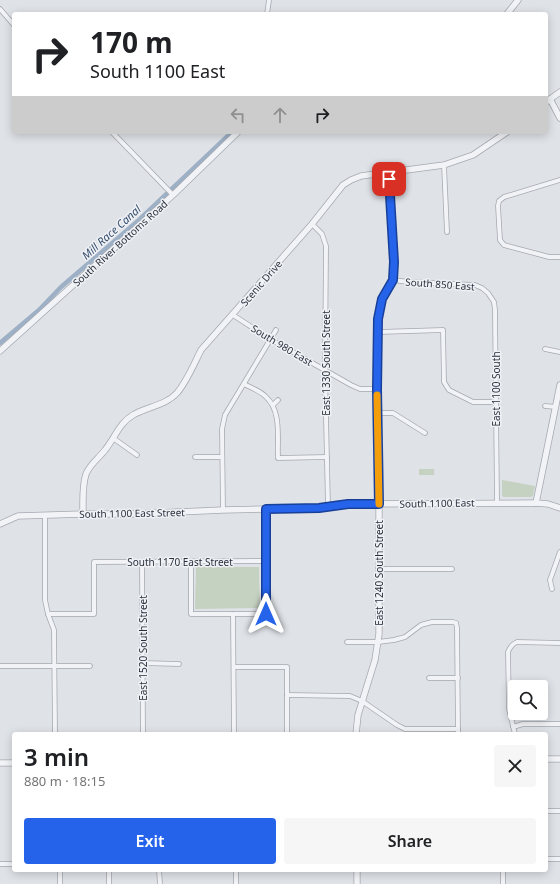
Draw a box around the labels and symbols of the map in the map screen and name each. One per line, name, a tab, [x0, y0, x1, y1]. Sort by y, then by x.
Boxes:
pin	[372, 162, 406, 196]
street label: South River Bottoms Road	[70, 197, 170, 289]
water label: Mill Race Canal	[78, 201, 145, 263]
street label: Scenic Drive	[237, 257, 285, 309]
street label: South 850 East	[405, 275, 476, 293]
street label: East 1330 South Street	[319, 310, 333, 416]
street label: South 980 East	[249, 321, 316, 369]
street label: East 1100 South	[489, 351, 503, 427]
street label: South 1100 East	[399, 495, 475, 511]
street label: South 1100 East Street	[79, 505, 185, 521]
street label: East 1240 South Street	[372, 520, 386, 626]
street label: South 1170 East Street	[127, 555, 233, 569]
position arrow	[245, 593, 287, 635]
street label: East 1520 South Street	[136, 595, 150, 701]

